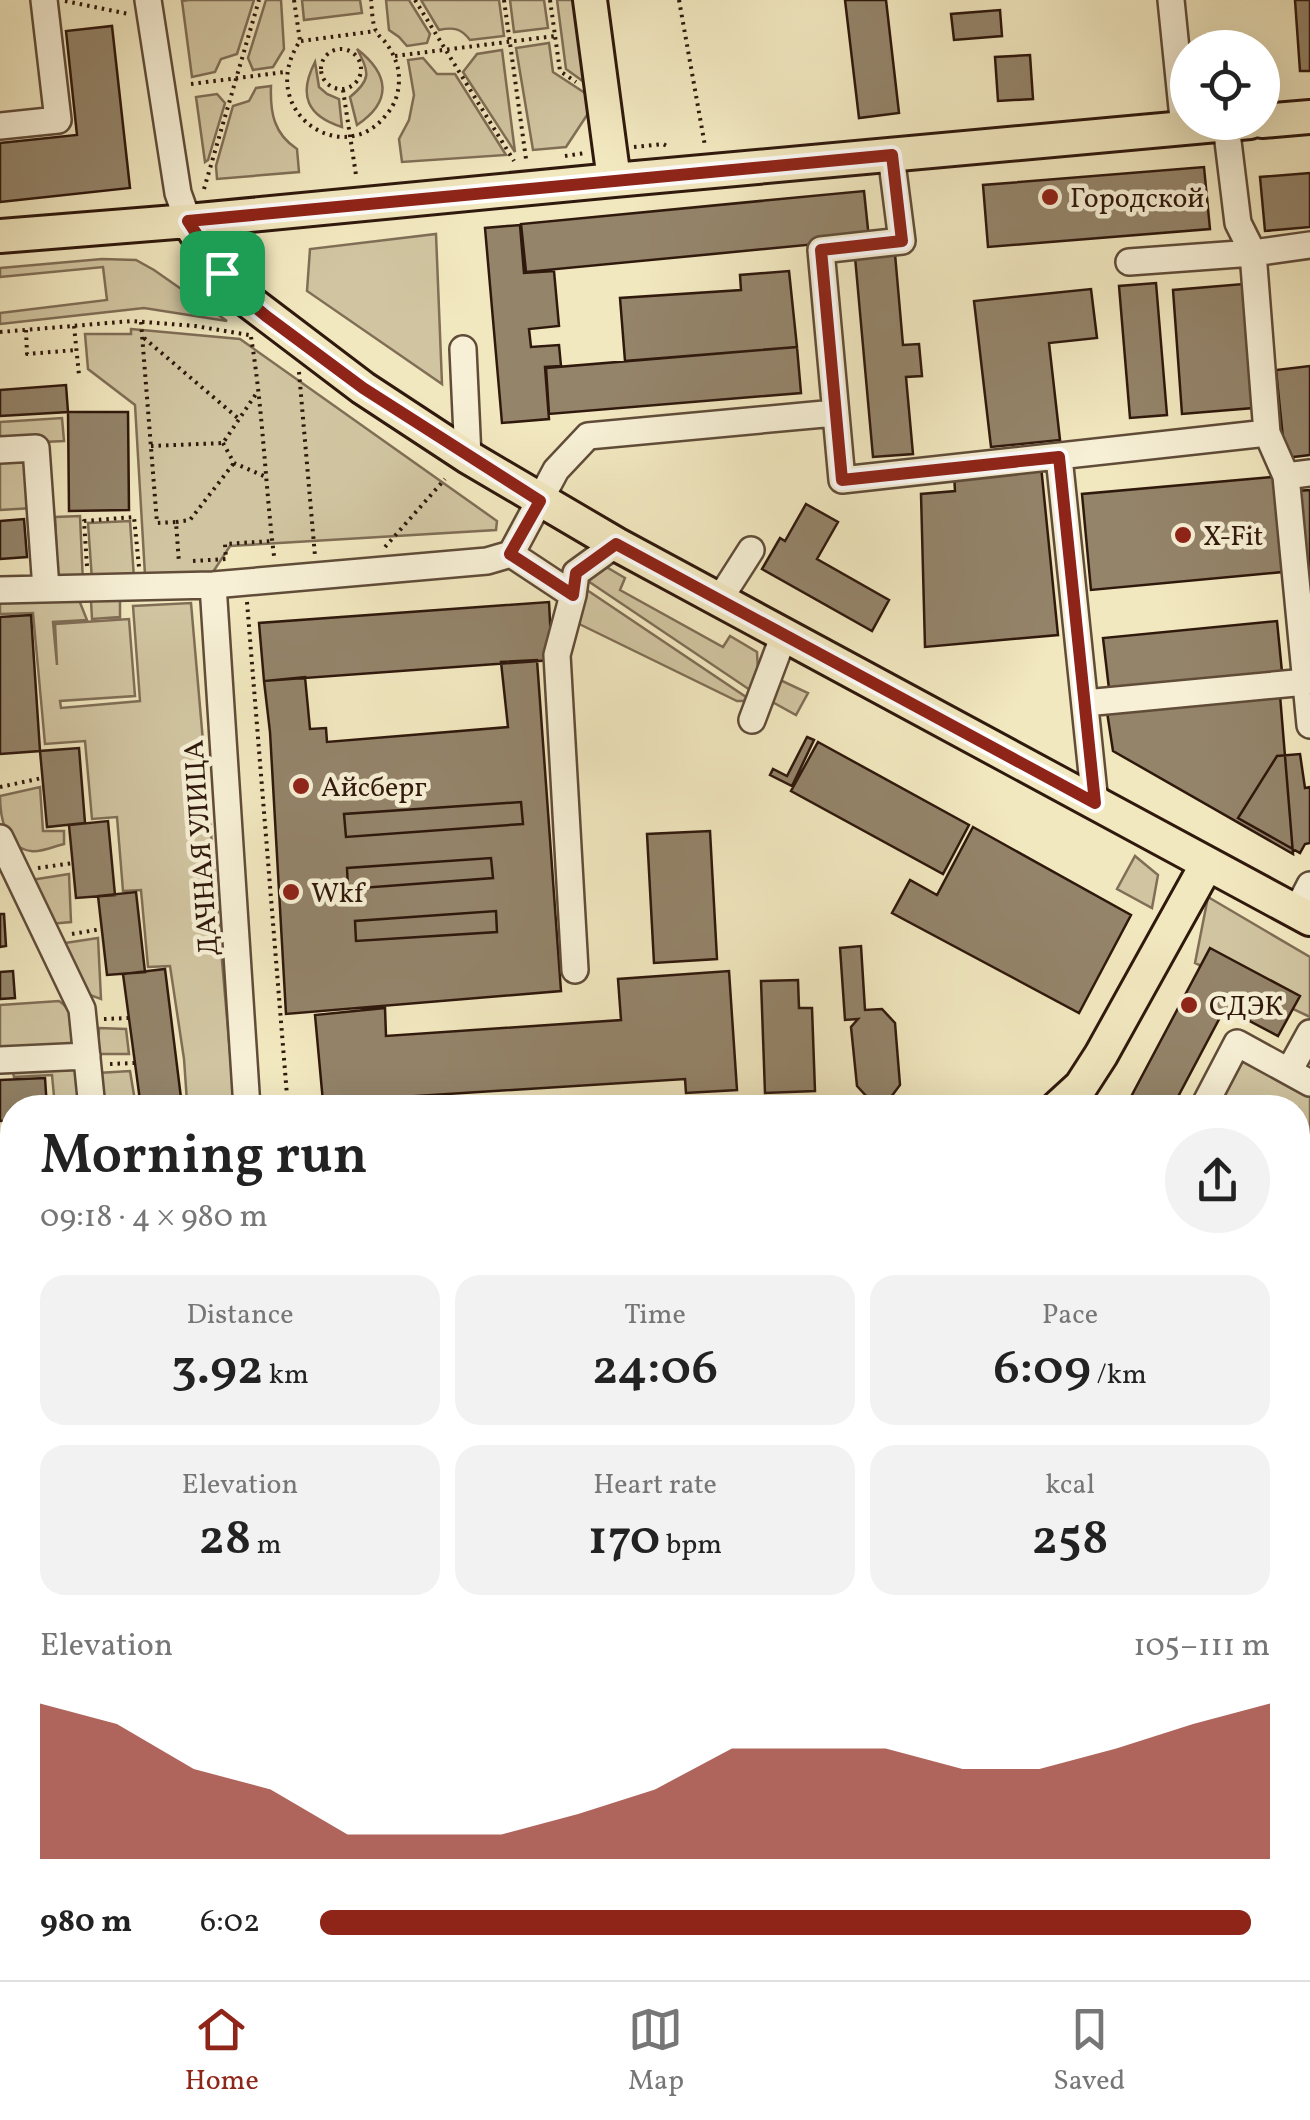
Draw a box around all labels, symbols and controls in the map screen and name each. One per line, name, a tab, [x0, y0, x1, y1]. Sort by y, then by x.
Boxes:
map controls	[1170, 30, 1280, 140]
button: locate	[1170, 30, 1280, 140]
place label: Городской	[1070, 180, 1204, 219]
marker: Городской	[1039, 186, 1061, 208]
pin	[180, 231, 265, 316]
icon: arrive	[195, 246, 250, 301]
place label: X-Fit	[1203, 518, 1263, 557]
marker: X-Fit	[1172, 524, 1194, 546]
street label: ДАЧНАЯ УЛИЦА	[175, 738, 229, 957]
place label: Айсберг	[321, 769, 427, 808]
marker: Айсберг	[290, 775, 312, 797]
place label: Wkf	[311, 875, 366, 914]
marker: Wkf	[280, 881, 302, 903]
place label: СДЭК	[1209, 988, 1283, 1027]
marker: СДЭК	[1178, 994, 1200, 1016]
text: Morning run	[40, 1120, 368, 1196]
button: share	[1165, 1128, 1270, 1233]
text: 09:18 · 4 × 980 m	[40, 1196, 268, 1240]
text: Distance	[186, 1296, 294, 1335]
text: Time	[624, 1296, 686, 1335]
text: Pace	[1042, 1296, 1098, 1335]
text: 3.92	[171, 1335, 263, 1405]
text: 24:06	[592, 1335, 718, 1405]
text: 6:09	[993, 1335, 1091, 1405]
text: km	[263, 1356, 309, 1395]
text: /km	[1091, 1356, 1147, 1395]
text: Elevation	[182, 1466, 298, 1505]
text: Heart rate	[593, 1466, 717, 1505]
text: kcal	[1045, 1466, 1095, 1505]
text: 28	[198, 1505, 251, 1575]
text: 170	[588, 1505, 660, 1575]
text: 258	[1032, 1505, 1108, 1575]
text: m	[251, 1526, 282, 1565]
text: bpm	[660, 1526, 722, 1565]
text: Elevation	[40, 1625, 173, 1669]
text: 105–111 m	[1133, 1625, 1270, 1669]
text: 980 m	[40, 1901, 132, 1945]
text: 6:02	[200, 1901, 260, 1945]
tab: Home	[185, 2002, 259, 2101]
tab: Map	[628, 2002, 684, 2101]
tab: Saved	[1053, 2002, 1125, 2101]

